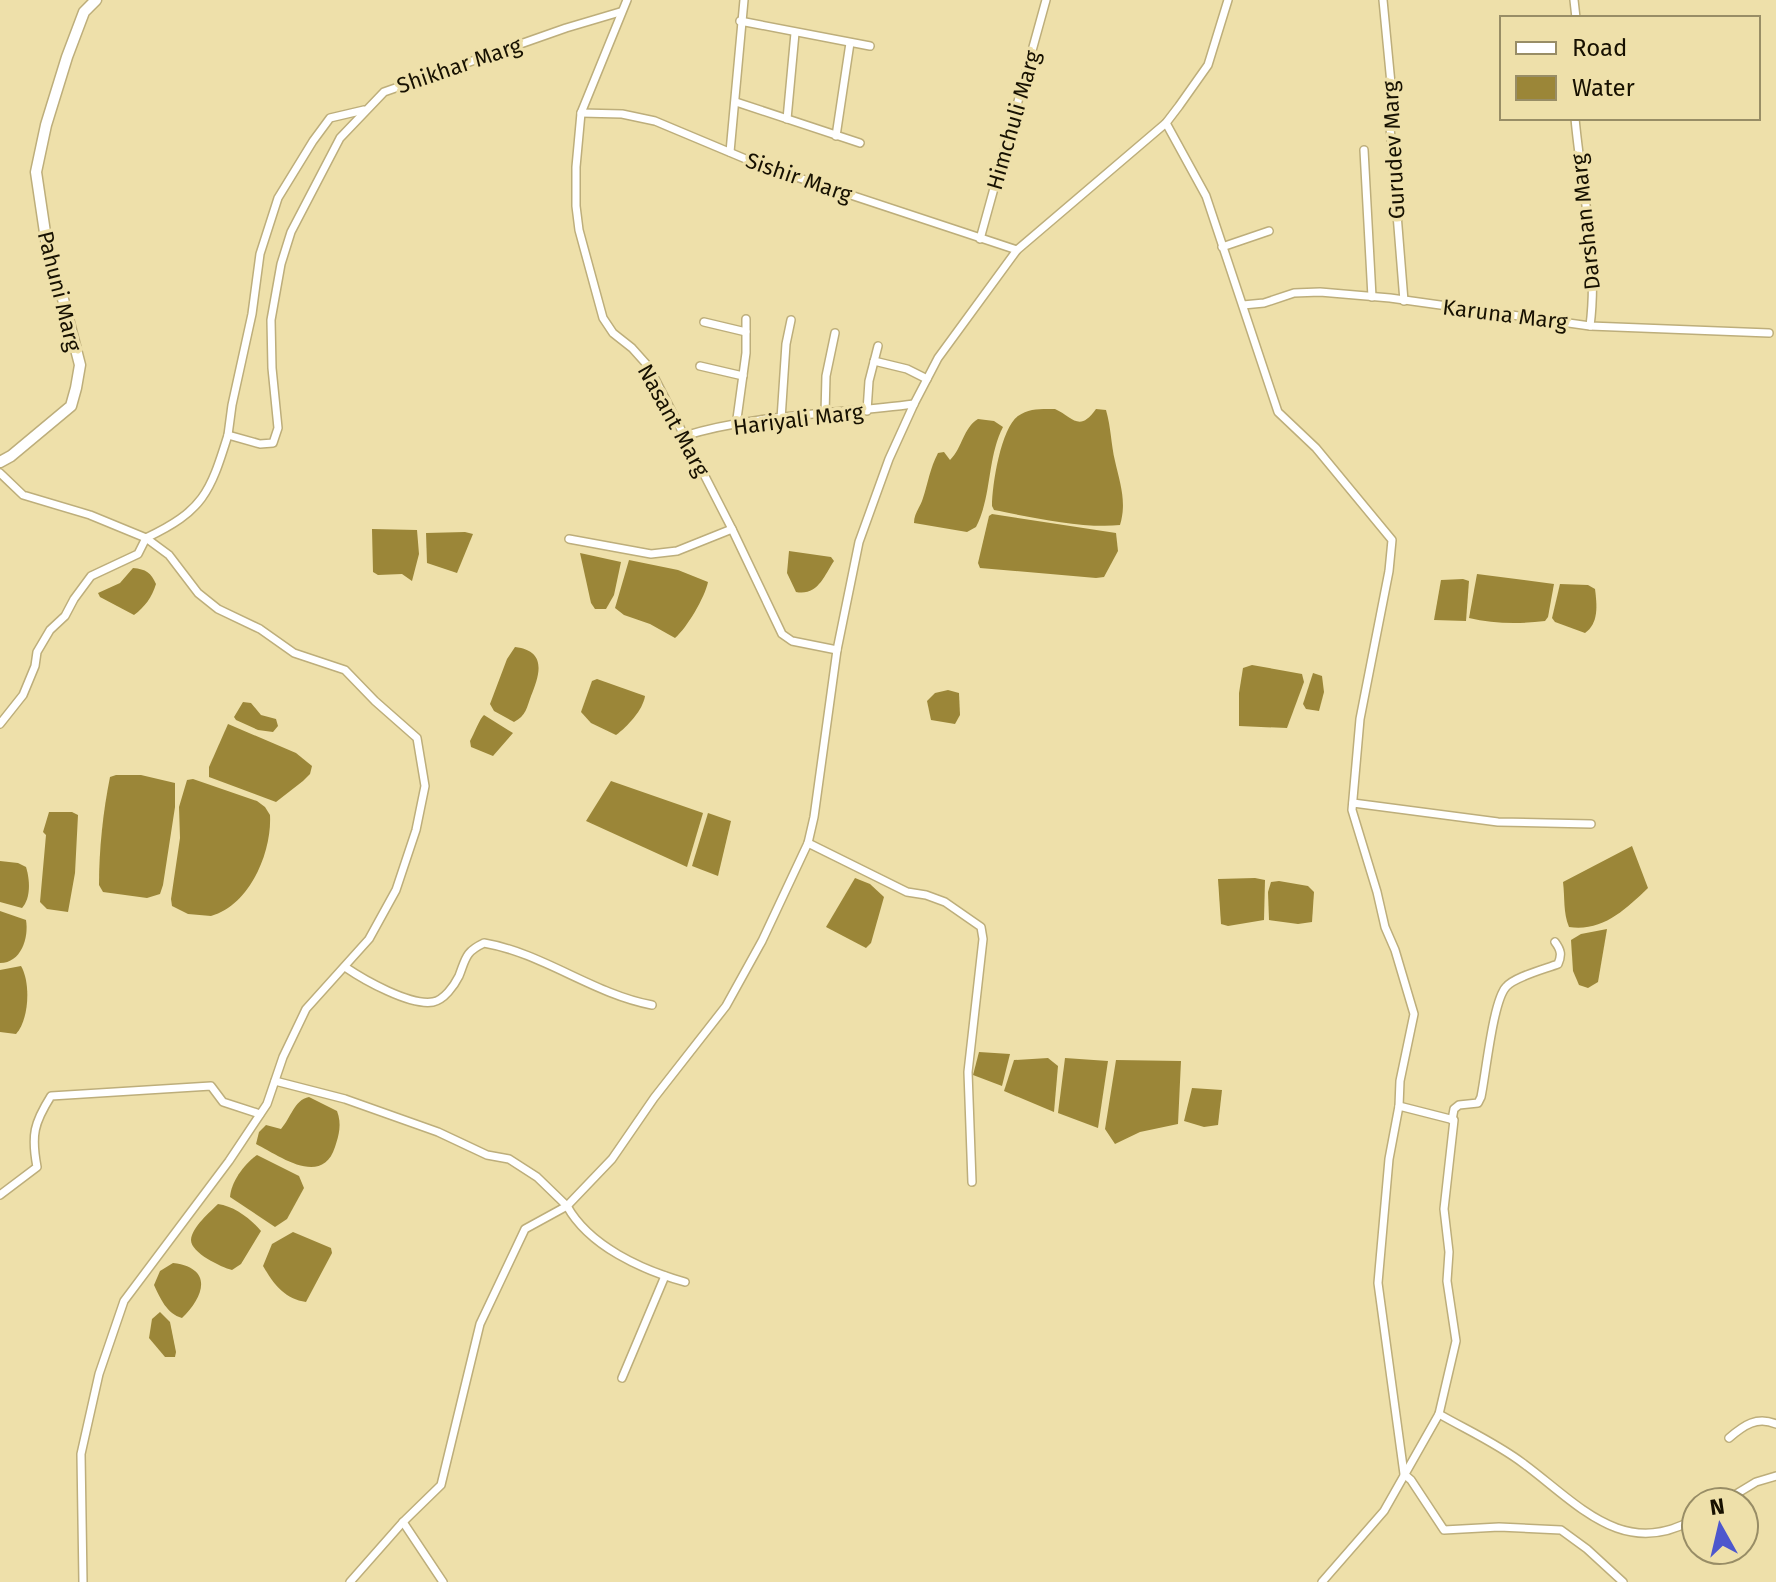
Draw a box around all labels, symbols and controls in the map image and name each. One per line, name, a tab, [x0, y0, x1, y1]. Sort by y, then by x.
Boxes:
legend	[1500, 16, 1760, 120]
street label: Shikhar Marg	[393, 31, 526, 99]
text: Road	[1572, 34, 1627, 62]
street label: Himchuli Marg	[981, 47, 1046, 193]
text: Water	[1572, 74, 1636, 102]
street label: Gurudev Marg	[1376, 80, 1411, 220]
street label: Sishir Marg	[742, 147, 856, 208]
street label: Darshan Marg	[1565, 152, 1606, 291]
street label: Pahuni Marg	[32, 228, 88, 355]
street label: Karuna Marg	[1441, 293, 1569, 336]
street label: Nasant Marg	[632, 359, 716, 482]
street label: Hariyali Marg	[731, 398, 865, 441]
north arrow	[1680, 1486, 1760, 1566]
text: N	[1708, 1492, 1726, 1521]

